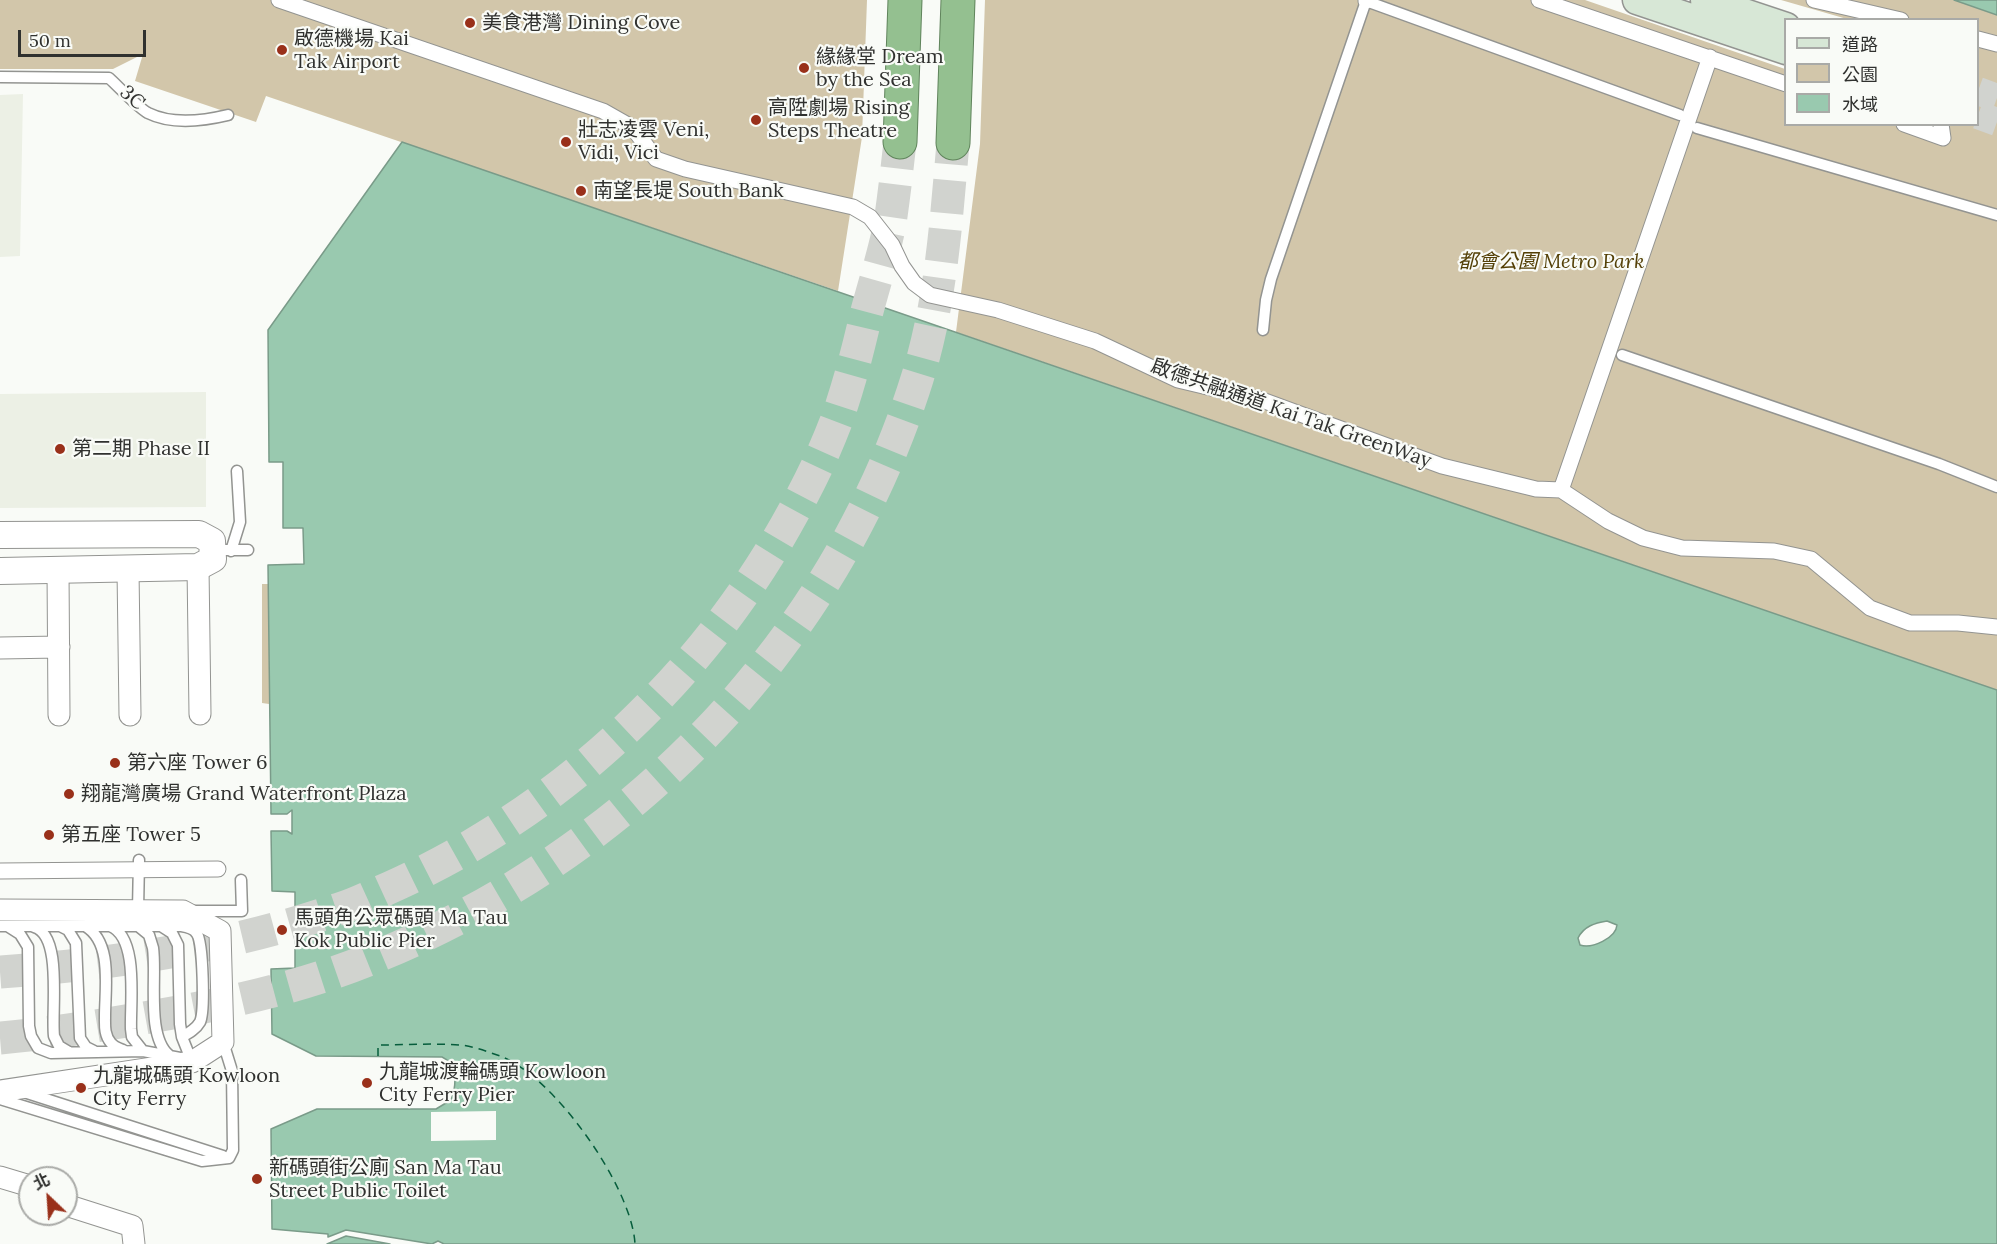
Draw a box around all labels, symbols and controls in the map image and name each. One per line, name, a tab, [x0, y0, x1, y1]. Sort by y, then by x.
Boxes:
place label: 美食港灣 Dining Cove	[482, 11, 680, 35]
marker: 美食港灣 Dining Cove	[463, 16, 477, 30]
scale bar	[21, 18, 148, 56]
legend	[1784, 18, 1979, 126]
place label: 啟德機場 Kai Tak Airport	[294, 27, 409, 74]
text: 50 m	[29, 29, 71, 52]
text: 道路	[1842, 33, 1878, 56]
marker: 啟德機場 Kai Tak Airport	[275, 43, 289, 57]
place label: 緣緣堂 Dream by the Sea	[816, 45, 944, 92]
marker: 緣緣堂 Dream by the Sea	[797, 61, 811, 75]
text: 公園	[1842, 63, 1878, 86]
street label: 3C	[115, 81, 149, 115]
text: 水域	[1842, 93, 1878, 116]
place label: 高陞劇場 Rising Steps Theatre	[768, 96, 910, 143]
marker: 高陞劇場 Rising Steps Theatre	[749, 113, 763, 127]
place label: 壯志凌雲 Veni, Vidi, Vici	[578, 118, 709, 165]
marker: 壯志凌雲 Veni, Vidi, Vici	[559, 135, 573, 149]
place label: 南望長堤 South Bank	[593, 179, 784, 203]
marker: 南望長堤 South Bank	[574, 184, 588, 198]
park label: 都會公園 Metro Park	[1458, 250, 1644, 274]
street label: 啟德共融通道 Kai Tak GreenWay	[1148, 355, 1434, 473]
place label: 第二期 Phase II	[72, 437, 210, 461]
marker: 第二期 Phase II	[53, 442, 67, 456]
place label: 第六座 Tower 6	[127, 751, 268, 775]
marker: 第六座 Tower 6	[108, 756, 122, 770]
place label: 翔龍灣廣場 Grand Waterfront Plaza	[81, 782, 406, 806]
marker: 翔龍灣廣場 Grand Waterfront Plaza	[62, 787, 76, 801]
place label: 第五座 Tower 5	[61, 823, 201, 847]
marker: 第五座 Tower 5	[42, 828, 56, 842]
place label: 馬頭角公眾碼頭 Ma Tau Kok Public Pier	[294, 906, 508, 953]
marker: 馬頭角公眾碼頭 Ma Tau Kok Public Pier	[275, 923, 289, 937]
place label: 九龍城渡輪碼頭 Kowloon City Ferry Pier	[379, 1060, 606, 1107]
place label: 九龍城碼頭 Kowloon City Ferry	[93, 1064, 280, 1111]
marker: 九龍城渡輪碼頭 Kowloon City Ferry Pier	[360, 1076, 374, 1090]
marker: 九龍城碼頭 Kowloon City Ferry	[74, 1081, 88, 1095]
place label: 新碼頭街公廁 San Ma Tau Street Public Toilet	[269, 1156, 502, 1203]
north arrow	[18, 1166, 78, 1226]
text: 北	[30, 1169, 53, 1194]
marker: 新碼頭街公廁 San Ma Tau Street Public Toilet	[250, 1172, 264, 1186]

